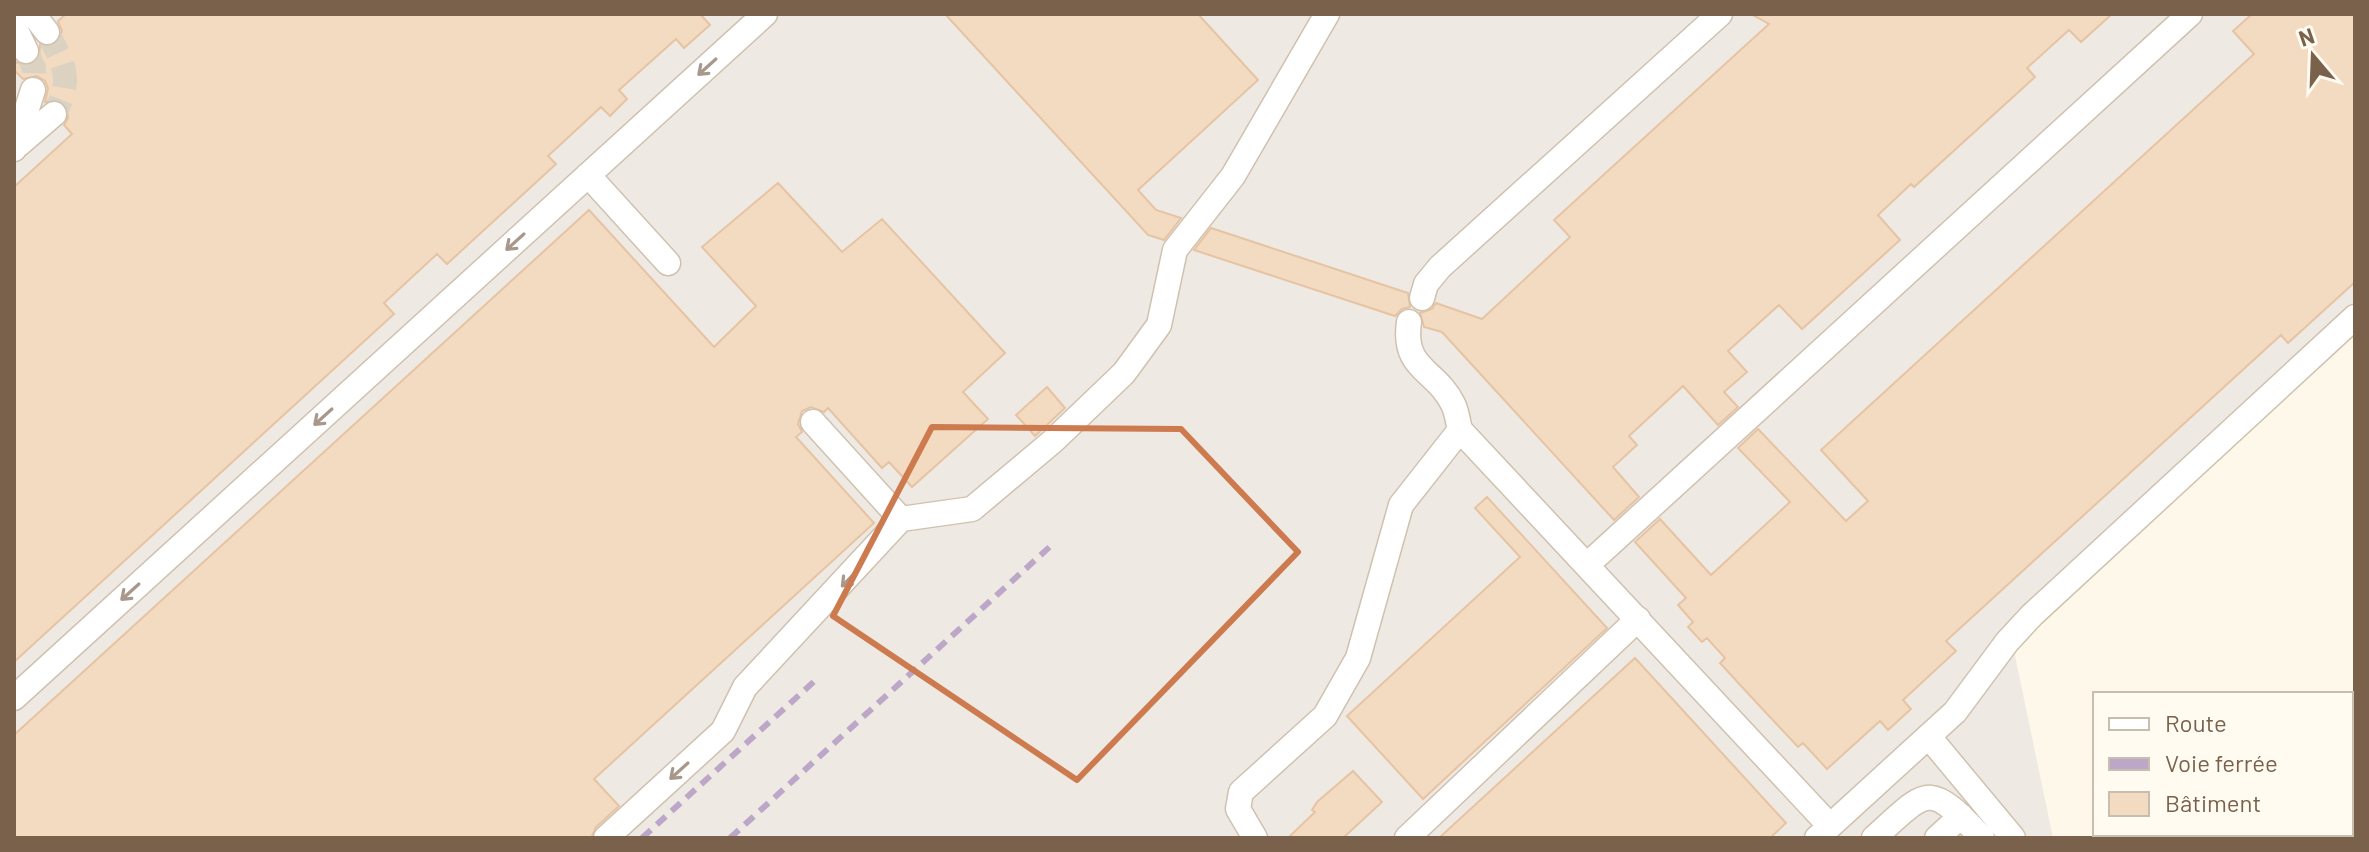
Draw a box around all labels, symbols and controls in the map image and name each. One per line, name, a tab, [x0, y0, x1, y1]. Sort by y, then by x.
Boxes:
north arrow	[2273, 16, 2353, 96]
text: N	[2295, 21, 2317, 51]
one-way arrow	[697, 57, 717, 76]
one-way arrow	[505, 232, 525, 251]
one-way arrow	[313, 407, 333, 425]
one-way arrow	[841, 568, 860, 587]
one-way arrow	[121, 582, 141, 600]
legend	[2093, 692, 2353, 836]
text: Route	[2165, 708, 2227, 737]
text: Voie ferrée	[2165, 748, 2278, 777]
one-way arrow	[670, 762, 690, 780]
text: Bâtiment	[2165, 788, 2261, 817]

